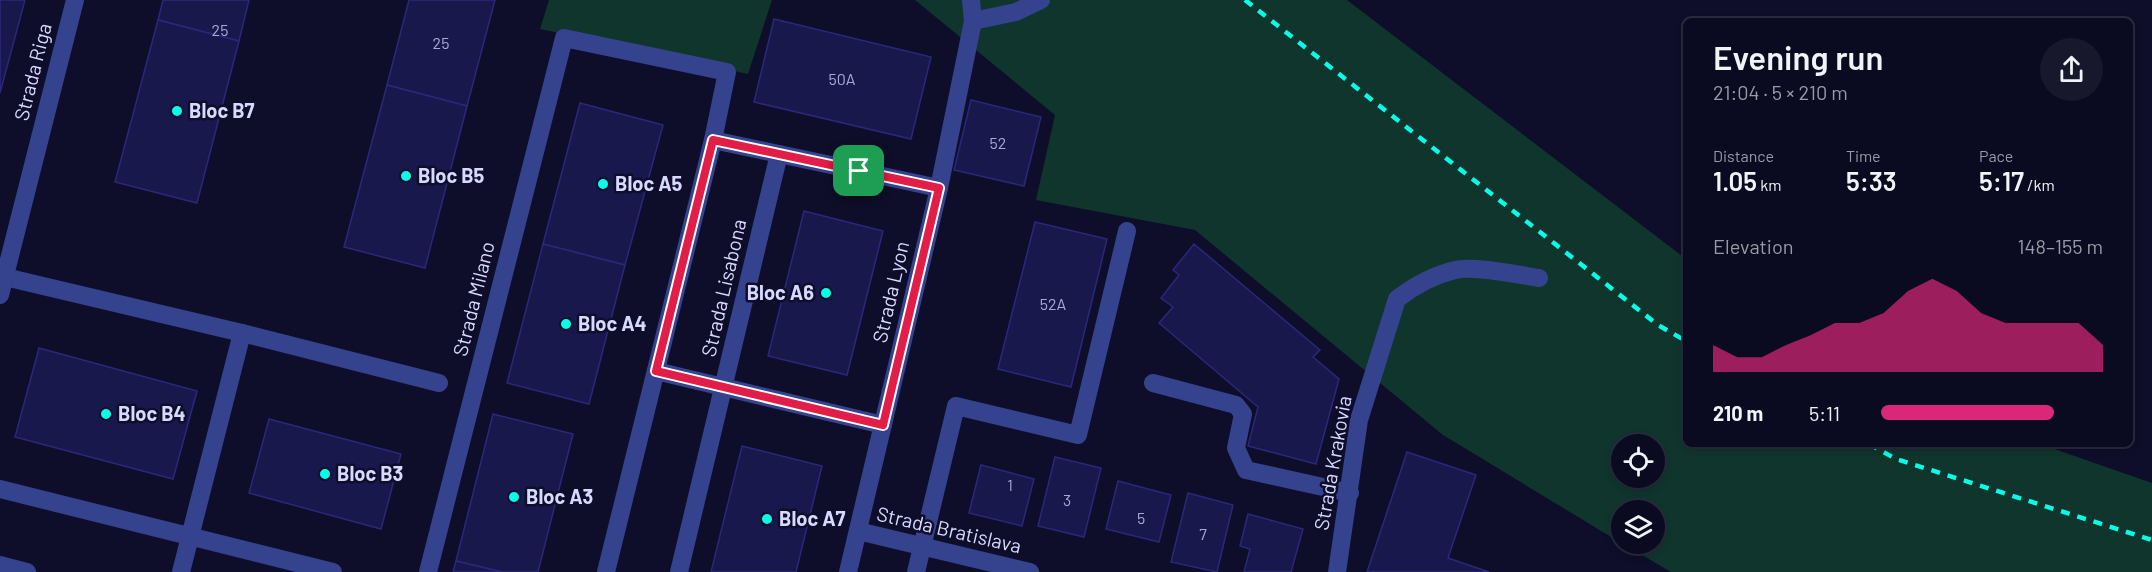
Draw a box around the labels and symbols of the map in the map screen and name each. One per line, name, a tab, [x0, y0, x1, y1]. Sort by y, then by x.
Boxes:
street label: Strada Riga	[8, 20, 56, 123]
house number: 25	[212, 20, 228, 39]
house number: 25	[433, 33, 449, 52]
house number: 50A	[829, 69, 856, 88]
place label: Bloc B7	[189, 98, 255, 122]
marker: Bloc B7	[170, 104, 184, 118]
house number: 52	[990, 133, 1006, 152]
pin	[833, 145, 884, 196]
place label: Bloc B5	[418, 163, 485, 187]
marker: Bloc B5	[399, 169, 413, 183]
place label: Bloc A5	[615, 171, 683, 195]
marker: Bloc A5	[596, 177, 610, 191]
street label: Strada Lisabona	[696, 217, 751, 359]
street label: Strada Milano	[447, 239, 499, 359]
street label: Strada Lyon	[867, 239, 913, 345]
place label: Bloc A6	[747, 280, 814, 304]
marker: Bloc A6	[819, 286, 833, 300]
house number: 52A	[1040, 294, 1067, 313]
place label: Bloc A4	[578, 311, 647, 335]
marker: Bloc A4	[559, 317, 573, 331]
street label: Strada Krakovia	[1308, 394, 1356, 532]
place label: Bloc B4	[118, 401, 186, 425]
marker: Bloc B4	[99, 407, 113, 421]
place label: Bloc B3	[337, 461, 403, 485]
marker: Bloc B3	[318, 467, 332, 481]
house number: 1	[1007, 475, 1013, 494]
place label: Bloc A3	[526, 484, 593, 508]
marker: Bloc A3	[507, 490, 521, 504]
house number: 3	[1063, 490, 1071, 509]
street label: Strada Bratislava	[875, 501, 1024, 557]
place label: Bloc A7	[779, 506, 846, 530]
house number: 5	[1137, 508, 1145, 527]
marker: Bloc A7	[760, 512, 774, 526]
house number: 7	[1199, 524, 1207, 543]

